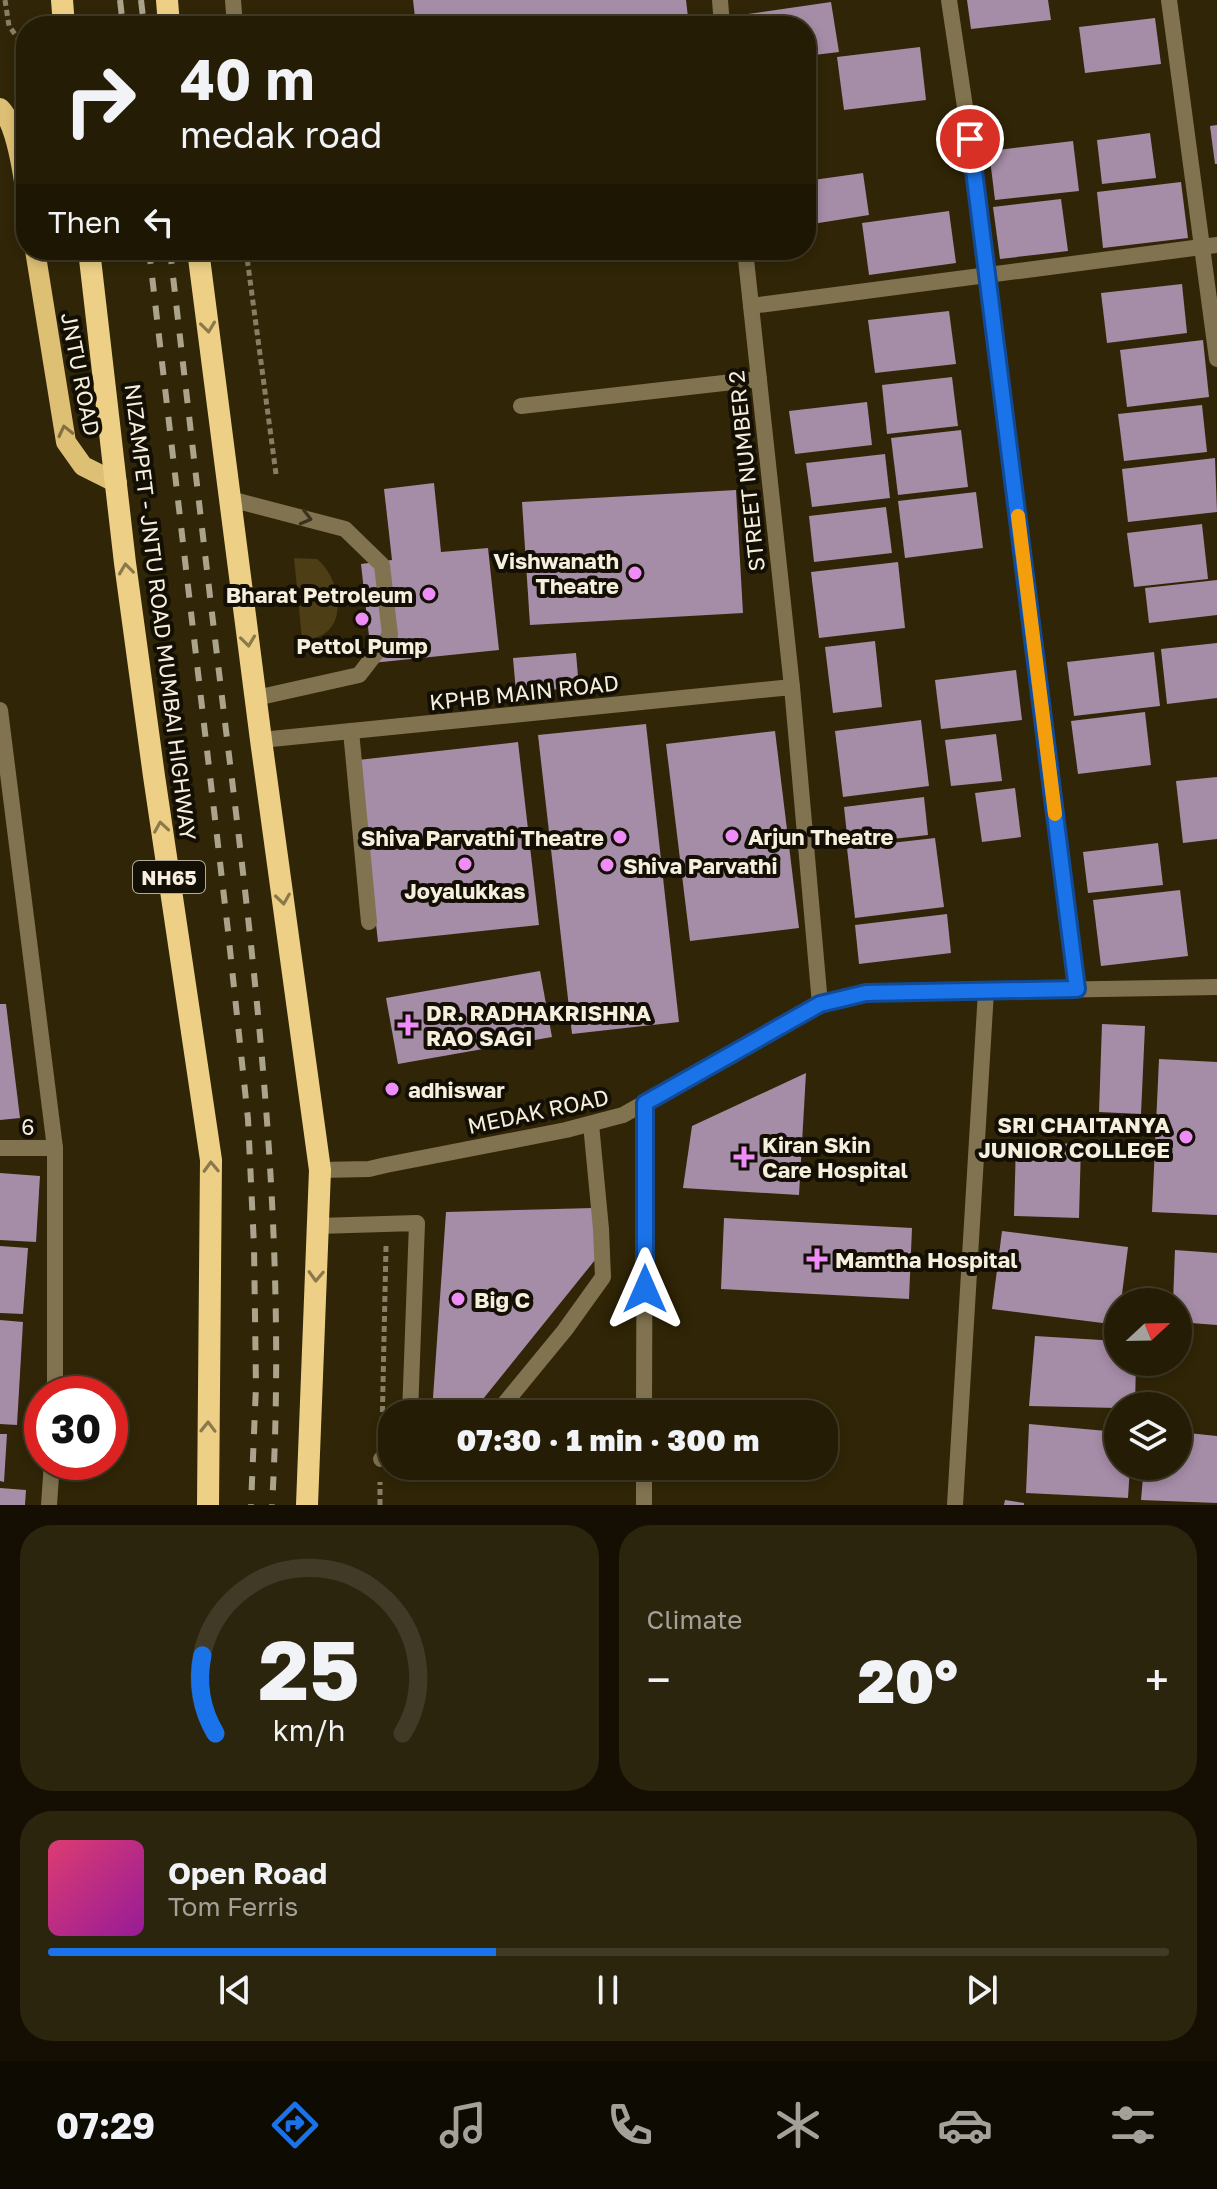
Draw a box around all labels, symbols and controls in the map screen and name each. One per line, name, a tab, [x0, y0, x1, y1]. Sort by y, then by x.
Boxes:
text: 40 m	[180, 45, 314, 112]
icon: right	[48, 48, 152, 152]
pin	[936, 105, 1004, 173]
text: medak road	[180, 113, 382, 156]
icon: arrive	[948, 117, 992, 161]
icon: left	[137, 200, 181, 244]
text: Then	[48, 204, 121, 240]
street label: JNTU ROAD	[56, 310, 106, 438]
one-way arrow	[199, 320, 216, 334]
street label: STREET NUMBER 2	[722, 369, 770, 573]
street label: NIZAMPET - JNTU ROAD MUMBAI HIGHWAY	[120, 382, 202, 842]
one-way arrow	[57, 424, 74, 438]
one-way arrow	[298, 509, 312, 526]
place label: Vishwanath Theatre	[493, 547, 619, 599]
one-way arrow	[118, 562, 135, 576]
marker: Vishwanath Theatre	[626, 564, 644, 582]
place label: Bharat Petroleum	[226, 581, 413, 608]
marker: Bharat Petroleum	[420, 585, 438, 603]
marker: Pettol Pump	[353, 610, 371, 628]
place label: Pettol Pump	[296, 632, 428, 659]
one-way arrow	[240, 635, 257, 648]
street label: KPHB MAIN ROAD	[428, 669, 620, 715]
one-way arrow	[153, 820, 170, 834]
place label: Arjun Theatre	[748, 823, 894, 850]
place label: Shiva Parvathi Theatre	[361, 824, 604, 851]
marker: Arjun Theatre	[723, 827, 741, 845]
marker: Shiva Parvathi Theatre	[611, 828, 629, 846]
place label: Shiva Parvathi	[623, 852, 777, 879]
marker: Joyalukkas	[456, 855, 474, 873]
marker: Shiva Parvathi	[598, 856, 616, 874]
road number: NH65	[133, 861, 205, 893]
place label: Joyalukkas	[404, 877, 526, 904]
one-way arrow	[274, 892, 291, 905]
place label: DR. RADHAKRISHNA RAO SAGI	[426, 999, 652, 1051]
marker: DR. RADHAKRISHNA RAO SAGI	[397, 1014, 419, 1036]
place label: adhiswar	[408, 1076, 505, 1103]
marker: adhiswar	[383, 1080, 401, 1098]
street label: MEDAK ROAD	[465, 1083, 611, 1139]
place label: SRI CHAITANYA JUNIOR COLLEGE	[978, 1111, 1170, 1163]
street label: 6	[21, 1113, 35, 1140]
marker: SRI CHAITANYA JUNIOR COLLEGE	[1177, 1128, 1195, 1146]
place label: Kiran Skin Care Hospital	[762, 1131, 908, 1183]
marker: Kiran Skin Care Hospital	[733, 1146, 755, 1168]
one-way arrow	[202, 1160, 219, 1173]
place label: Mamtha Hospital	[835, 1246, 1018, 1273]
position arrow	[603, 1247, 687, 1331]
marker: Mamtha Hospital	[806, 1248, 828, 1270]
one-way arrow	[307, 1270, 324, 1283]
place label: Big C	[474, 1286, 530, 1313]
north arrow	[1104, 1288, 1192, 1376]
map controls	[1104, 1288, 1192, 1480]
marker: Big C	[449, 1290, 467, 1308]
speed limit sign: 30	[24, 1376, 128, 1480]
button: layers	[1104, 1392, 1192, 1480]
one-way arrow	[200, 1420, 217, 1433]
text: 07:30 · 1 min · 300 m	[457, 1422, 759, 1458]
text: Climate	[647, 1604, 742, 1635]
text: 25	[259, 1618, 360, 1718]
text: 20°	[858, 1644, 958, 1716]
text: −	[647, 1653, 671, 1706]
text: +	[1145, 1653, 1169, 1706]
text: km/h	[273, 1713, 346, 1747]
text: Open Road	[168, 1855, 327, 1891]
text: Tom Ferris	[168, 1891, 298, 1922]
icon: previous	[213, 1968, 257, 2012]
icon: pause	[586, 1968, 630, 2012]
icon: next	[960, 1968, 1004, 2012]
icon: directions	[267, 2097, 323, 2153]
icon: music	[435, 2097, 491, 2153]
icon: phone	[602, 2097, 658, 2153]
icon: climate	[770, 2097, 826, 2153]
icon: car	[937, 2097, 993, 2153]
icon: filters	[1105, 2097, 1161, 2153]
text: 07:29	[56, 2104, 155, 2147]

